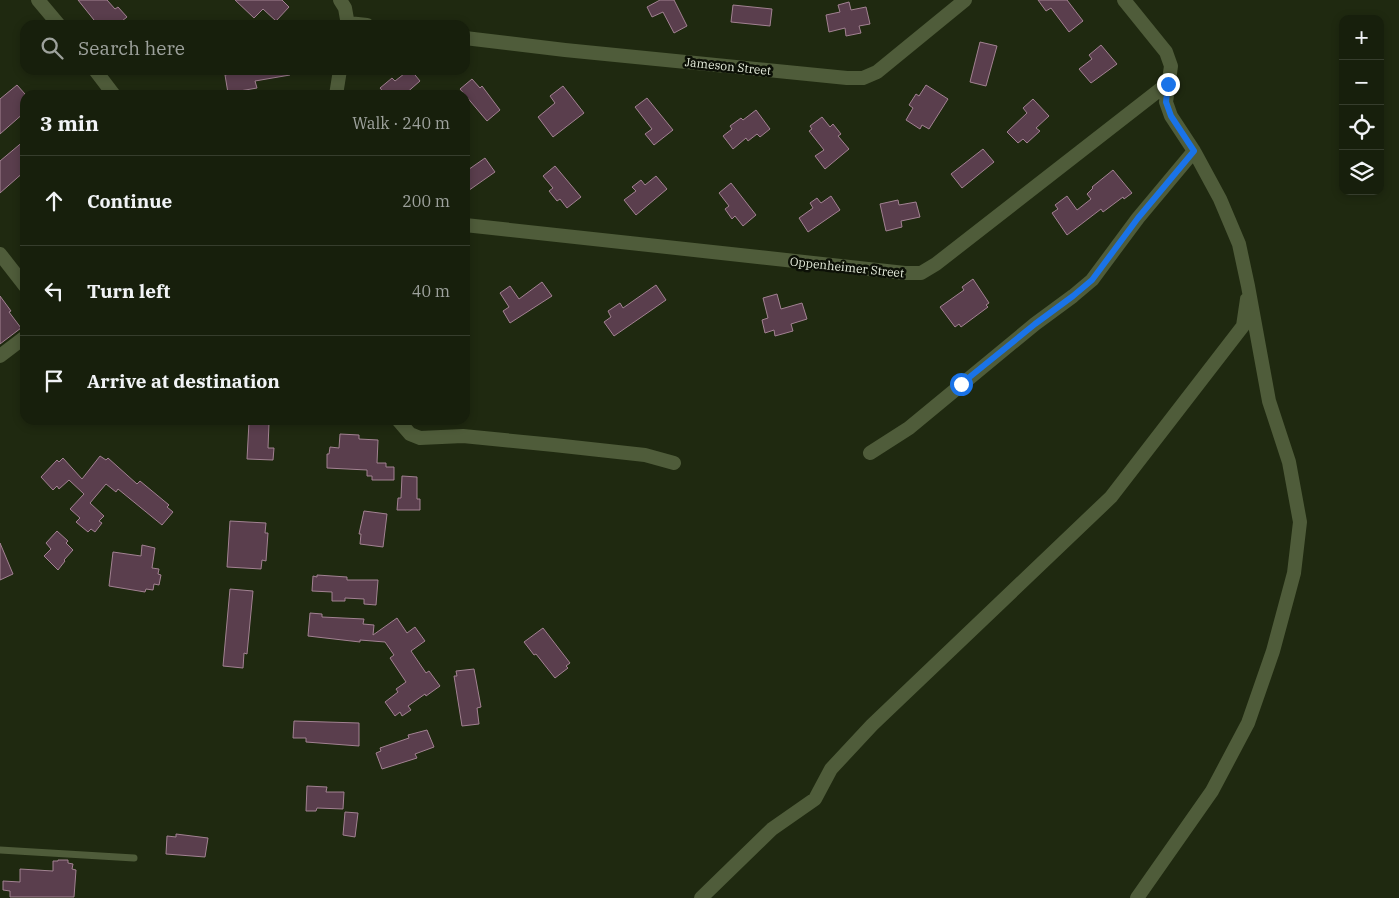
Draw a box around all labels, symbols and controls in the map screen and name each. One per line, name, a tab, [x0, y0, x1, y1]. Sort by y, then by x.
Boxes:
map controls	[1339, 15, 1384, 195]
button: +	[1339, 15, 1384, 60]
search box	[20, 20, 470, 75]
icon: search	[38, 34, 66, 62]
text: Search here	[78, 36, 185, 60]
street label: Jameson Street	[684, 54, 772, 78]
button: −	[1339, 60, 1384, 105]
route end	[1157, 73, 1180, 96]
button: locate	[1339, 105, 1384, 150]
text: 3 min	[40, 109, 99, 137]
text: Walk · 240 m	[352, 113, 450, 133]
button: layers	[1339, 150, 1384, 195]
icon: ahead	[40, 187, 68, 215]
text: Continue	[87, 189, 172, 213]
text: 200 m	[402, 191, 450, 211]
street label: Oppenheimer Street	[789, 254, 905, 280]
icon: left	[40, 277, 68, 305]
text: Turn left	[87, 279, 170, 303]
text: 40 m	[412, 281, 450, 301]
icon: arrive	[40, 367, 68, 395]
text: Arrive at destination	[87, 369, 280, 393]
route start	[950, 373, 973, 396]

